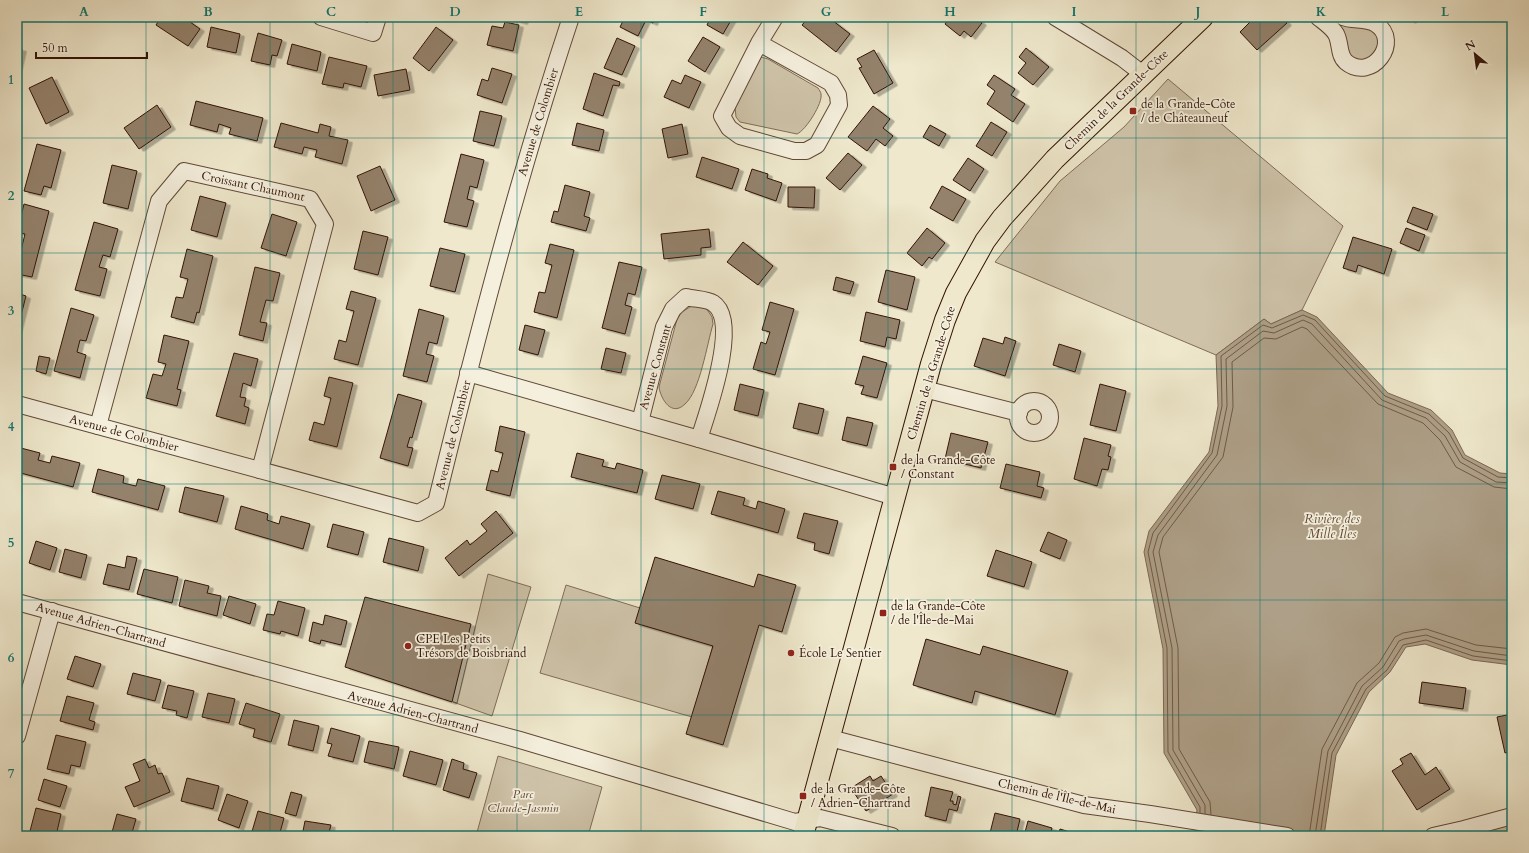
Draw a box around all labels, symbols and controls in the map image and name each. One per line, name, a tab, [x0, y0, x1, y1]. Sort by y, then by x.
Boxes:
text: A	[79, 3, 89, 21]
text: B	[203, 3, 213, 21]
text: C	[326, 3, 336, 21]
text: D	[449, 3, 461, 21]
text: E	[575, 3, 583, 21]
text: F	[699, 3, 707, 21]
text: G	[821, 3, 832, 21]
text: H	[944, 3, 956, 21]
text: I	[1071, 3, 1077, 21]
text: J	[1194, 3, 1201, 21]
text: K	[1316, 3, 1327, 21]
text: L	[1441, 3, 1450, 21]
scale bar	[36, 34, 147, 60]
north arrow	[1455, 34, 1495, 74]
text: N	[1463, 37, 1479, 55]
text: 50 m	[42, 40, 69, 56]
street label: Chemin de la Grande-Côte	[1060, 46, 1172, 154]
street label: Avenue de Colombier	[514, 65, 562, 178]
text: 1	[8, 71, 14, 89]
place label: de la Grande-Côte / de Châteauneuf	[1141, 96, 1236, 126]
marker: de la Grande-Côte / de Châteauneuf	[1128, 106, 1138, 116]
street label: Croissant Chaumont	[200, 167, 306, 205]
text: 2	[8, 187, 15, 205]
text: 3	[8, 302, 15, 320]
street label: Chemin de la Grande-Côte	[903, 304, 959, 442]
street label: Avenue Constant	[635, 322, 675, 412]
street label: Avenue de Colombier	[432, 378, 474, 491]
street label: Avenue de Colombier	[68, 411, 181, 455]
text: 4	[8, 418, 15, 436]
place label: de la Grande-Côte / Constant	[901, 452, 996, 482]
marker: de la Grande-Côte / Constant	[888, 462, 898, 472]
water label: Rivière des Mille Îles	[1304, 510, 1360, 543]
text: 5	[8, 534, 14, 552]
place label: de la Grande-Côte / de l'Île-de-Mai	[891, 598, 986, 628]
street label: Avenue Adrien-Chartrand	[34, 599, 168, 651]
marker: de la Grande-Côte / de l'Île-de-Mai	[878, 608, 888, 618]
place label: CPE Les Petits Trésors de Boisbriand	[416, 631, 527, 661]
marker: CPE Les Petits Trésors de Boisbriand	[403, 641, 413, 651]
place label: École Le Sentier	[799, 644, 882, 661]
marker: École Le Sentier	[786, 648, 796, 658]
text: 6	[8, 649, 15, 667]
street label: Avenue Adrien-Chartrand	[346, 687, 481, 737]
text: 7	[8, 765, 15, 783]
street label: Chemin de l'Île-de-Mai	[996, 774, 1118, 818]
place label: de la Grande-Côte / Adrien-Chartrand	[811, 781, 911, 811]
park label: Parc Claude-Jasmin	[487, 786, 559, 816]
marker: de la Grande-Côte / Adrien-Chartrand	[798, 791, 808, 801]

